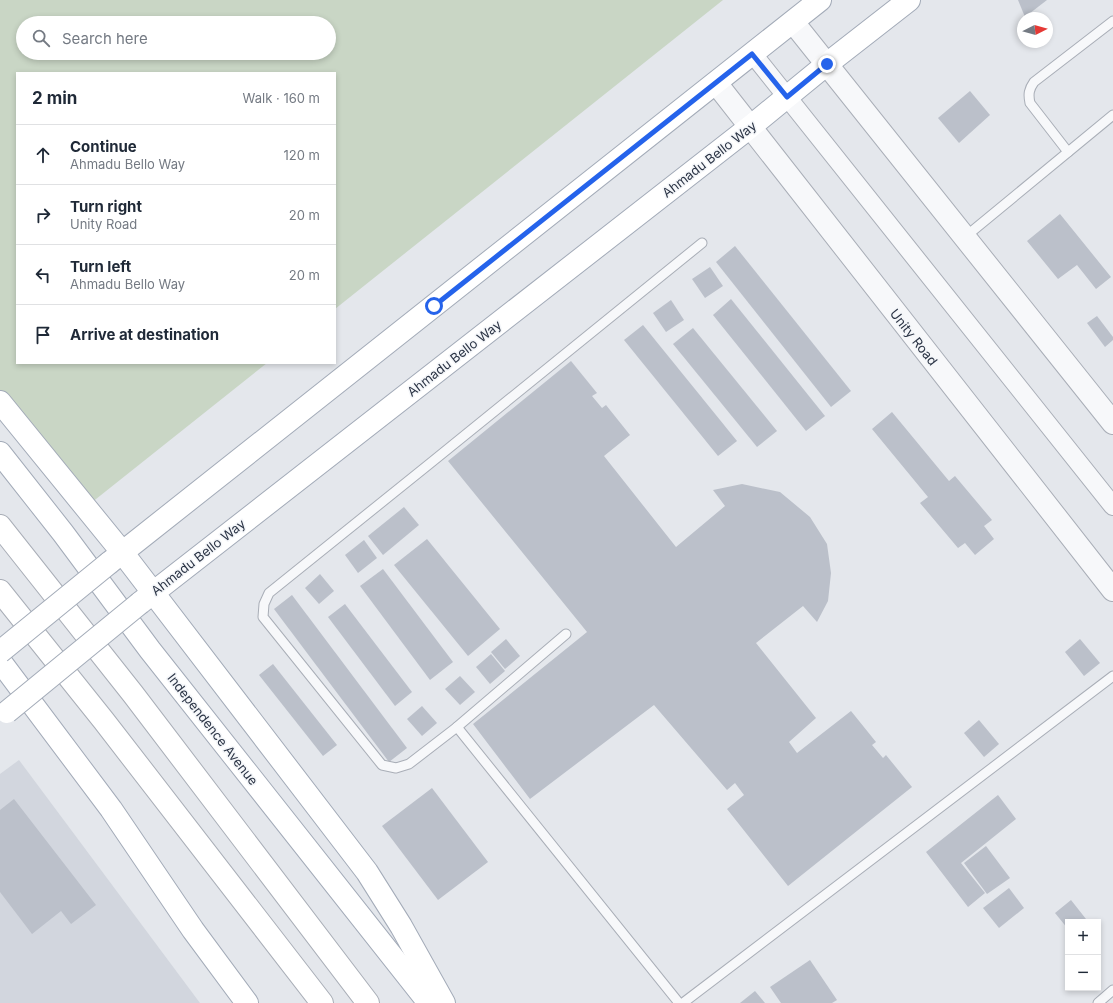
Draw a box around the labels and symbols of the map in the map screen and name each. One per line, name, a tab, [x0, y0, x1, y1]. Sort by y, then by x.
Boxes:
north arrow	[1017, 12, 1053, 48]
route end	[818, 55, 836, 73]
street label: Ahmadu Bello Way	[659, 117, 759, 201]
route start	[425, 297, 443, 315]
street label: Unity Road	[887, 306, 941, 368]
street label: Ahmadu Bello Way	[404, 316, 504, 400]
street label: Ahmadu Bello Way	[148, 515, 248, 599]
street label: Independence Avenue	[164, 670, 262, 788]

